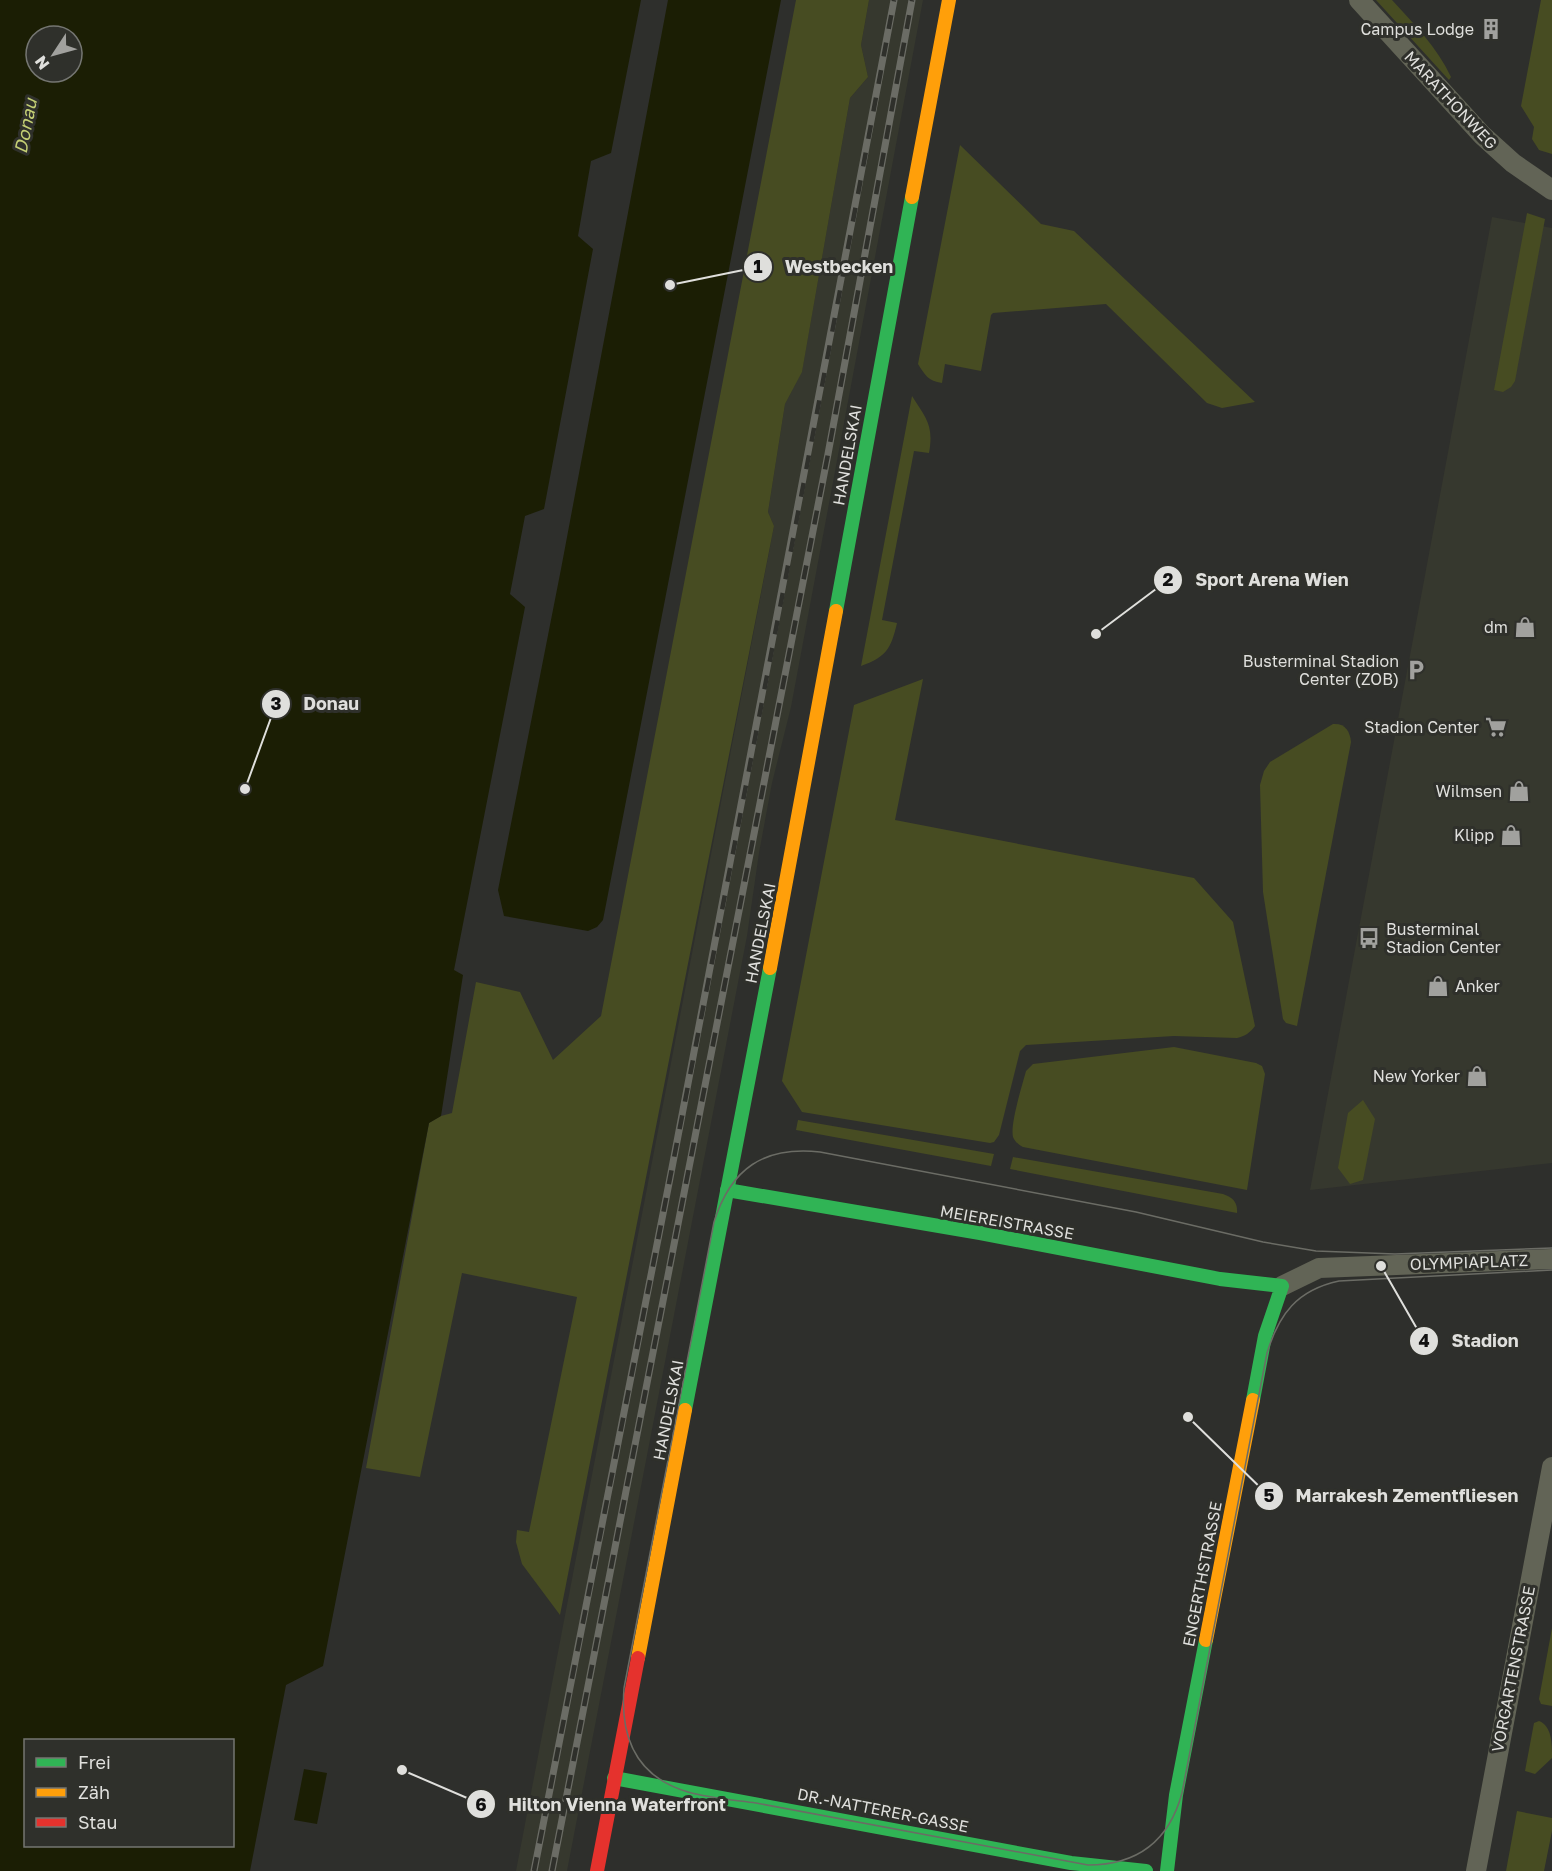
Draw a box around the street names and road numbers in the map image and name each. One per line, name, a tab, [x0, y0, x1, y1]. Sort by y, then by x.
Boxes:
street label: MARATHONWEG	[1400, 47, 1502, 153]
street label: HANDELSKAI	[828, 403, 866, 507]
street label: HANDELSKAI	[740, 881, 780, 985]
street label: MEIEREISTRASSE	[938, 1200, 1076, 1244]
street label: OLYMPIAPLATZ	[1410, 1250, 1528, 1274]
street label: HANDELSKAI	[648, 1358, 688, 1462]
street label: ENGERTHSTRASSE	[1178, 1500, 1226, 1648]
street label: VORGARTENSTRASSE	[1487, 1584, 1539, 1754]
street label: DR.-NATTERER-GASSE	[796, 1784, 970, 1836]

